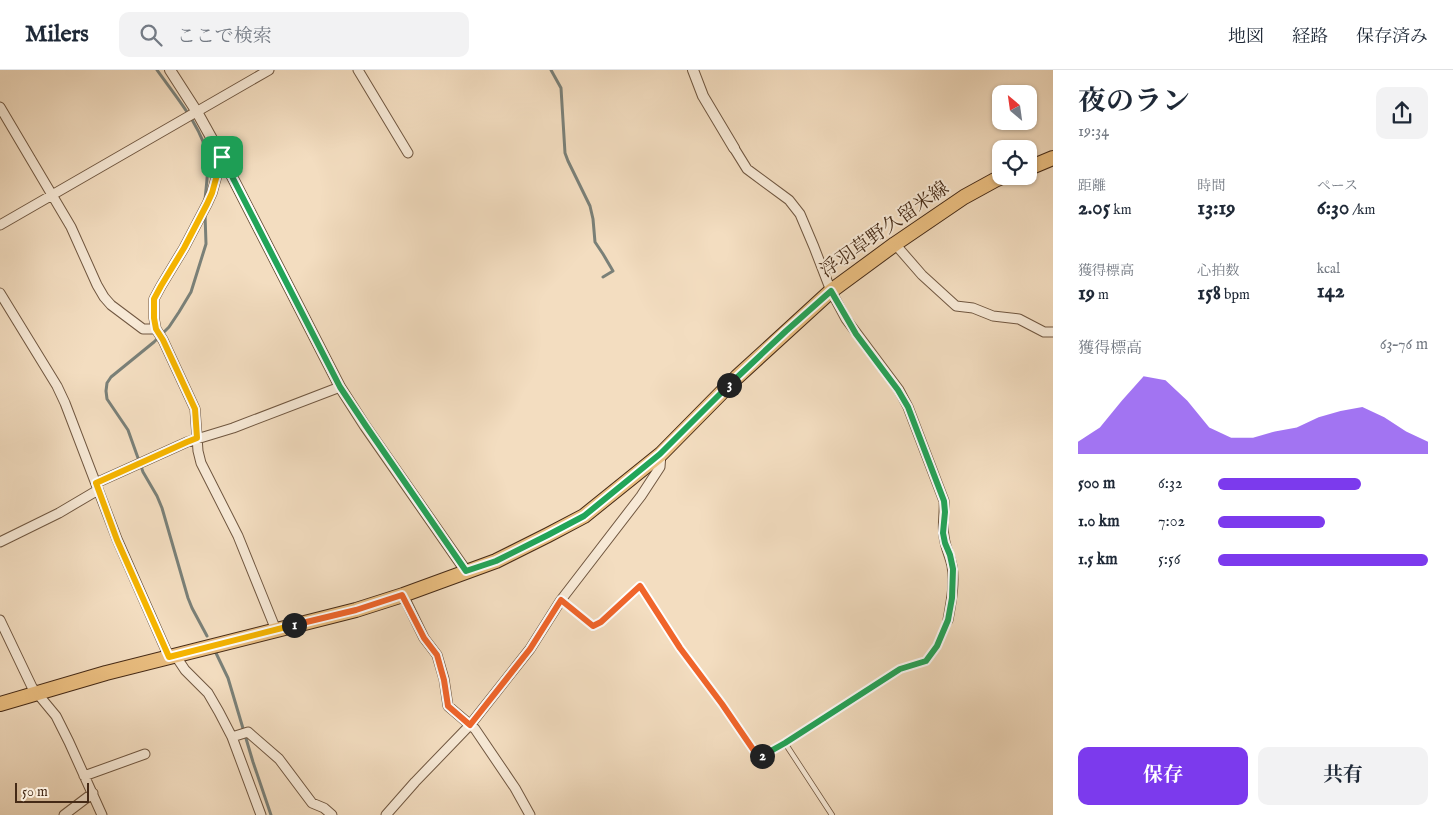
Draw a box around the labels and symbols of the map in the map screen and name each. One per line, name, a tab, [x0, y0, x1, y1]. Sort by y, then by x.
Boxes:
north arrow	[992, 85, 1038, 130]
pin	[201, 136, 243, 178]
street label: 浮羽草野久留米線	[816, 177, 954, 283]
pin: 3	[716, 372, 742, 398]
pin: 1	[282, 612, 306, 638]
pin: 2	[750, 744, 774, 768]
scale bar	[15, 780, 89, 803]

